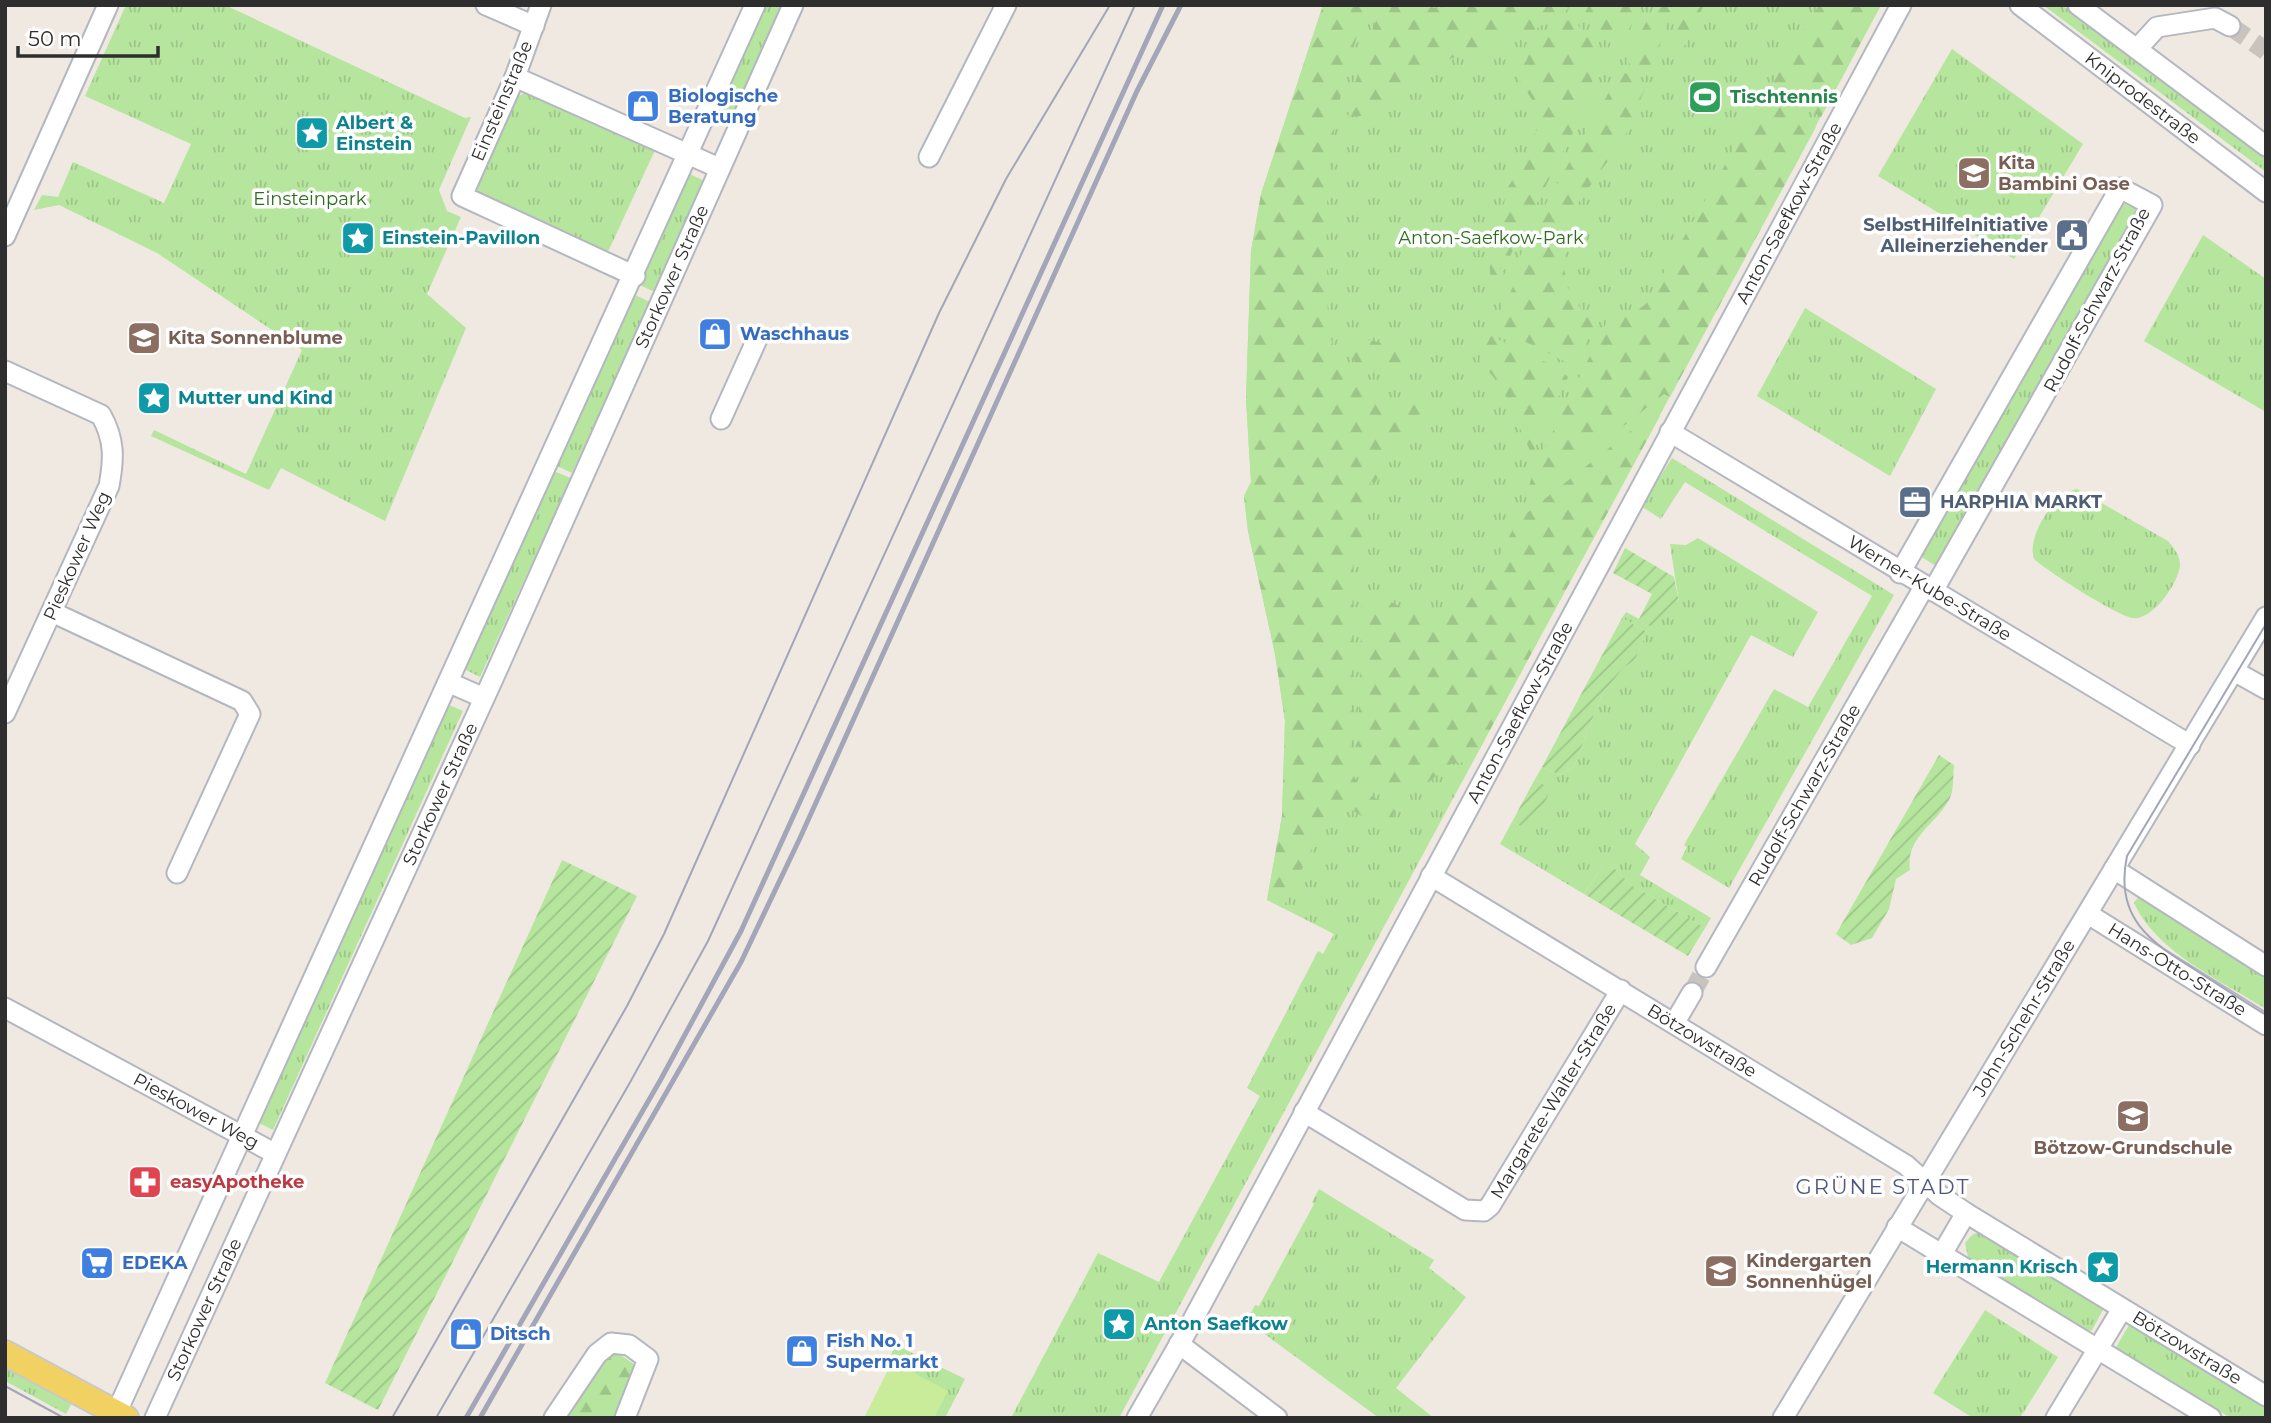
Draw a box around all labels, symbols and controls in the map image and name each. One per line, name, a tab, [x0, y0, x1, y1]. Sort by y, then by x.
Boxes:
scale bar	[18, 14, 158, 58]
text: 50 m	[28, 26, 82, 51]
street label: Einsteinstraße	[467, 37, 537, 165]
street label: Kniprodestraße	[2080, 47, 2205, 149]
sports icon: Tischtennis	[1686, 78, 1724, 116]
place label: Biologische Beratung	[668, 85, 778, 128]
place label: Tischtennis	[1730, 86, 1838, 108]
shop icon: Biologische Beratung	[624, 87, 662, 125]
place label: Albert & Einstein	[335, 112, 413, 155]
place icon: Albert & Einstein	[293, 114, 331, 152]
street label: Anton-Saefkow-Straße	[1731, 119, 1847, 308]
place label: Kita Bambini Oase	[1998, 152, 2130, 195]
school or university icon: Kita Bambini Oase	[1955, 154, 1993, 192]
park label: Einsteinpark	[253, 188, 367, 210]
street label: Storkower Straße	[631, 201, 714, 352]
street label: Rudolf-Schwarz-Straße	[2039, 204, 2155, 396]
place label: SelbstHilfeInitiative Alleinerziehender	[1863, 214, 2048, 257]
public building icon: SelbstHilfeInitiative Alleinerziehender	[2053, 216, 2091, 254]
place icon: Einstein-Pavillon	[339, 219, 377, 257]
place label: Einstein-Pavillon	[382, 227, 540, 249]
park label: Anton-Saefkow-Park	[1398, 227, 1584, 249]
shop icon: Waschhaus	[696, 315, 734, 353]
school or university icon: Kita Sonnenblume	[125, 319, 163, 357]
place label: Waschhaus	[740, 323, 850, 345]
place label: Kita Sonnenblume	[168, 327, 343, 349]
place icon: Mutter und Kind	[135, 379, 173, 417]
place label: Mutter und Kind	[178, 387, 333, 409]
office icon: HARPHIA MARKT	[1896, 483, 1934, 521]
street label: Pieskower Weg	[39, 488, 115, 624]
place label: HARPHIA MARKT	[1940, 491, 2103, 513]
street label: Werner-Kube-Straße	[1844, 531, 2015, 646]
street label: Anton-Saefkow-Straße	[1462, 618, 1578, 807]
street label: Rudolf-Schwarz-Straße	[1744, 700, 1865, 890]
street label: Storkower Straße	[398, 719, 483, 869]
street label: Hans-Otto-Straße	[2104, 918, 2250, 1021]
street label: John-Schehr-Straße	[1968, 935, 2080, 1101]
street label: Margarete-Walter-Straße	[1486, 999, 1621, 1203]
street label: Bötzowstraße	[1643, 999, 1761, 1082]
street label: Pieskower Weg	[129, 1068, 263, 1154]
school or university icon: Bötzow-Grundschule	[2114, 1097, 2152, 1135]
place label: Bötzow-Grundschule	[2034, 1137, 2232, 1159]
pharmacy icon: easyApotheke	[126, 1163, 164, 1201]
place label: easyApotheke	[170, 1171, 304, 1193]
district label: GRÜNE STADT	[1796, 1174, 1970, 1199]
street label: Storkower Straße	[162, 1235, 247, 1385]
supermarket icon: EDEKA	[78, 1244, 116, 1282]
place icon: Hermann Krisch	[2084, 1248, 2122, 1286]
place label: Kindergarten Sonnenhügel	[1746, 1250, 1872, 1293]
place label: EDEKA	[122, 1252, 188, 1274]
school or university icon: Kindergarten Sonnenhügel	[1702, 1252, 1740, 1290]
place label: Hermann Krisch	[1926, 1256, 2078, 1278]
place icon: Anton Saefkow	[1100, 1305, 1138, 1343]
street label: Bötzowstraße	[2128, 1306, 2246, 1390]
place label: Anton Saefkow	[1143, 1313, 1288, 1335]
shop icon: Ditsch	[447, 1315, 485, 1353]
place label: Ditsch	[490, 1323, 551, 1345]
place label: Fish No. 1 Supermarkt	[826, 1330, 939, 1373]
shop icon: Fish No. 1 Supermarkt	[783, 1332, 821, 1370]

